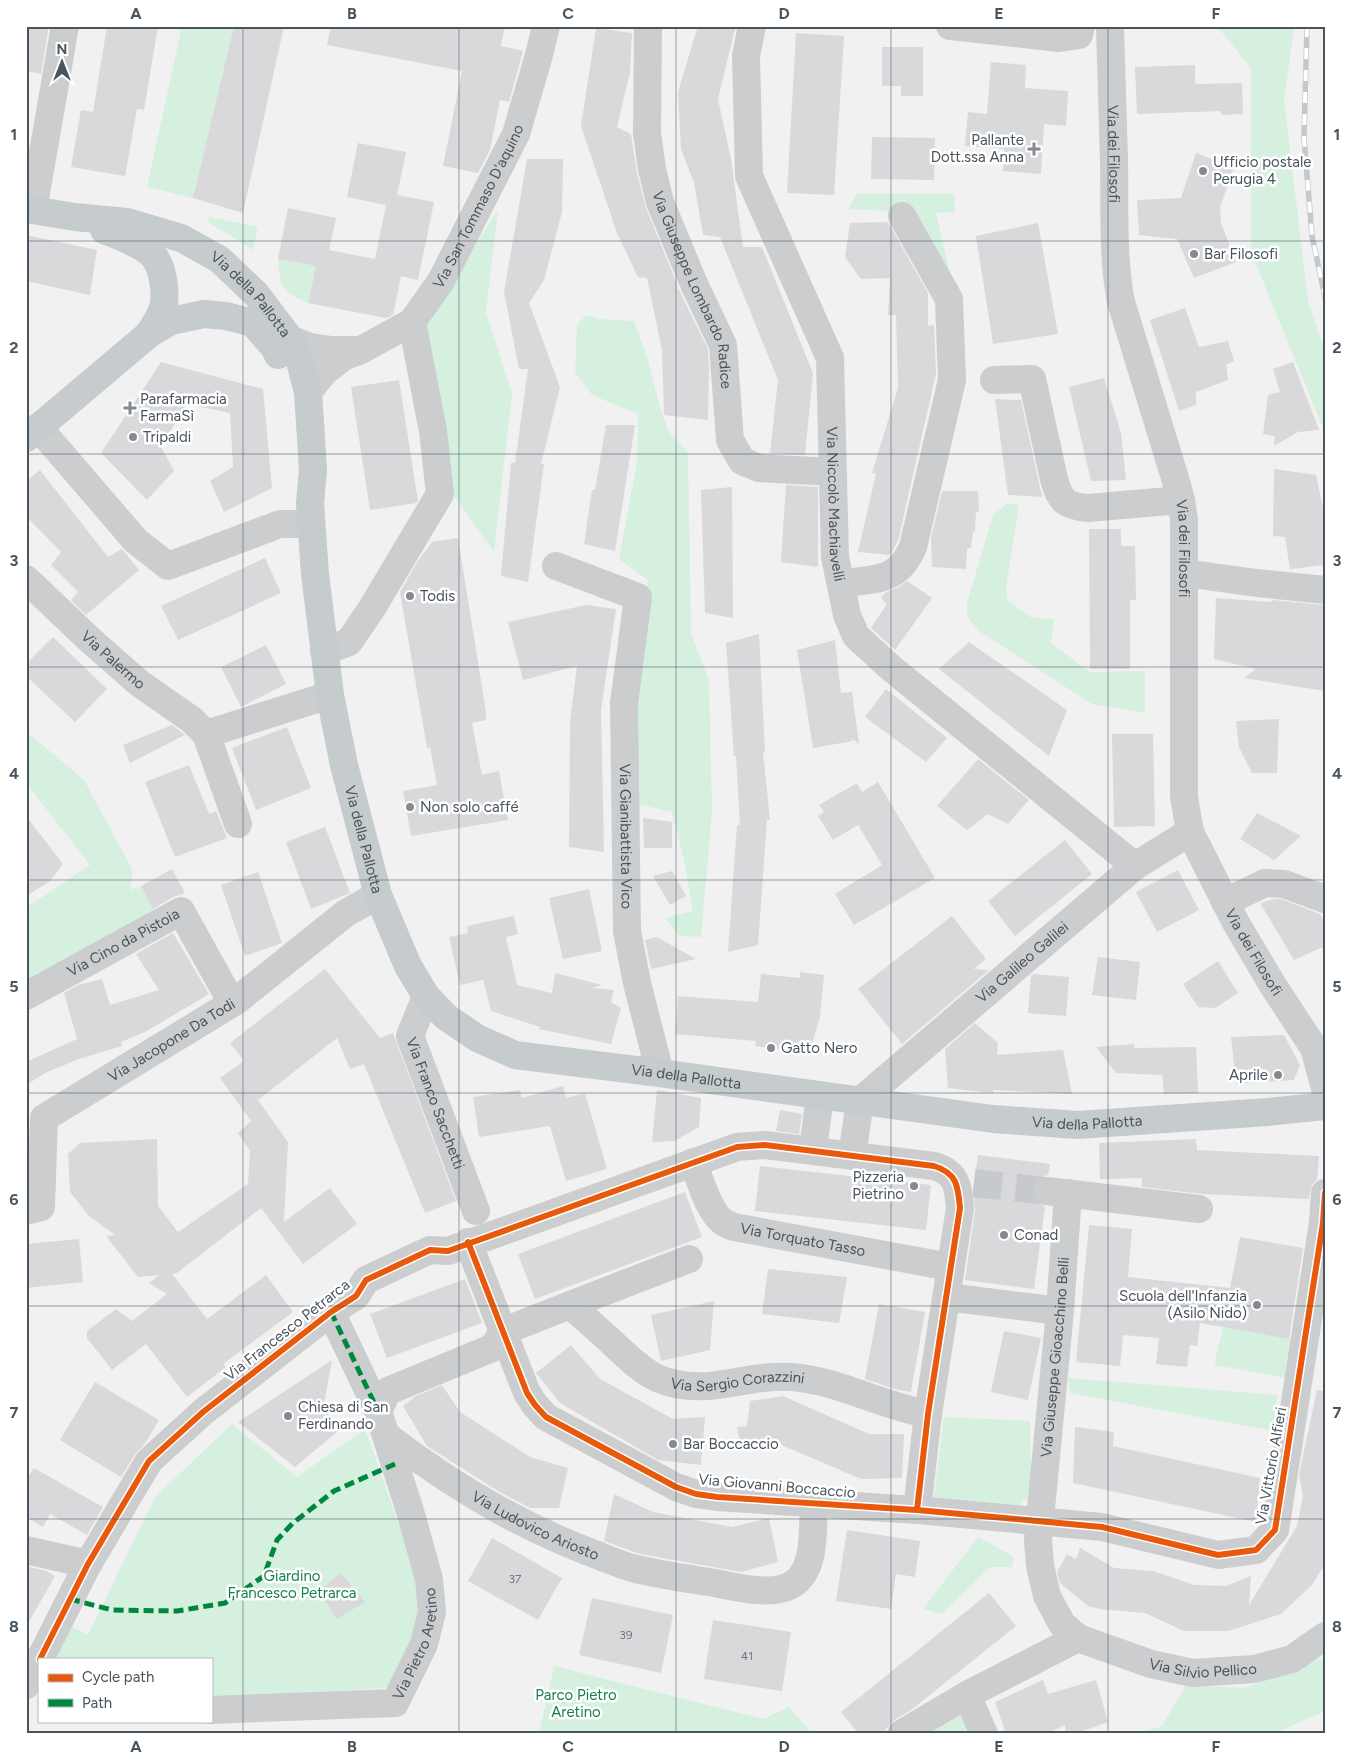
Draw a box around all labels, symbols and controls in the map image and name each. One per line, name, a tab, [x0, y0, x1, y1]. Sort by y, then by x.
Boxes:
text: A	[130, 4, 142, 23]
text: B	[347, 4, 357, 23]
text: C	[562, 4, 574, 23]
text: D	[778, 4, 790, 23]
text: E	[994, 4, 1004, 23]
text: F	[1212, 4, 1221, 23]
north arrow	[38, 38, 88, 88]
text: N	[57, 41, 67, 58]
street label: Via dei Filosofi	[1103, 105, 1123, 203]
street label: Via San Tommaso D'aquino	[429, 122, 527, 292]
text: 1	[11, 125, 17, 144]
text: 1	[1334, 125, 1340, 144]
place label: Pallante Dott.ssa Anna	[931, 131, 1024, 166]
marker: Pallante Dott.ssa Anna	[1028, 143, 1040, 155]
place label: Ufficio postale Perugia 4	[1213, 153, 1311, 188]
marker: Ufficio postale Perugia 4	[1197, 165, 1209, 177]
street label: Via Giuseppe Lombardo Radice	[649, 189, 735, 389]
place label: Bar Filosofi	[1204, 245, 1278, 263]
street label: Via della Pallotta	[208, 247, 294, 341]
marker: Bar Filosofi	[1188, 248, 1200, 260]
text: 2	[9, 338, 19, 357]
text: 2	[1332, 338, 1342, 357]
place label: Parafarmacia FarmaSì	[140, 390, 227, 425]
marker: Parafarmacia FarmaSì	[124, 402, 136, 414]
street label: Via Niccolò Machiavelli	[823, 426, 849, 583]
place label: Tripaldi	[143, 428, 191, 446]
marker: Tripaldi	[127, 431, 139, 443]
street label: Via dei Filosofi	[1172, 498, 1193, 597]
text: 3	[10, 551, 19, 570]
text: 3	[1333, 551, 1342, 570]
place label: Todis	[420, 587, 455, 605]
marker: Todis	[404, 590, 416, 602]
street label: Via Palermo	[77, 627, 149, 694]
street label: Via Gianibattista Vico	[616, 763, 636, 910]
text: 4	[9, 764, 19, 783]
text: 4	[1332, 764, 1342, 783]
street label: Via della Pallotta	[341, 784, 386, 895]
place label: Non solo caffé	[420, 798, 519, 816]
marker: Non solo caffé	[404, 801, 416, 813]
street label: Via Cino da Pistoia	[64, 905, 183, 981]
street label: Via dei Filosofi	[1221, 906, 1286, 999]
street label: Via Galileo Galilei	[972, 918, 1072, 1007]
text: 5	[9, 977, 19, 996]
text: 5	[1332, 977, 1342, 996]
street label: Via Jacopone Da Todi	[105, 995, 238, 1086]
street label: Via Franco Sacchetti	[402, 1035, 468, 1172]
place label: Gatto Nero	[781, 1039, 858, 1057]
marker: Gatto Nero	[765, 1042, 777, 1054]
street label: Via della Pallotta	[630, 1061, 742, 1093]
place label: Aprile	[1229, 1066, 1268, 1084]
marker: Aprile	[1272, 1069, 1284, 1081]
street label: Via della Pallotta	[1031, 1112, 1143, 1134]
place label: Pizzeria Pietrino	[852, 1168, 904, 1203]
marker: Pizzeria Pietrino	[908, 1180, 920, 1192]
text: 6	[9, 1190, 19, 1209]
text: 6	[1332, 1190, 1342, 1209]
street label: Via Torquato Tasso	[739, 1219, 867, 1260]
place label: Conad	[1014, 1226, 1058, 1244]
marker: Conad	[998, 1229, 1010, 1241]
street label: Via Giuseppe Gioacchino Belli	[1037, 1256, 1073, 1458]
street label: Via Francesco Petrarca	[221, 1275, 353, 1385]
place label: Scuola dell'Infanzia (Asilo Nido)	[1119, 1287, 1247, 1322]
marker: Scuola dell'Infanzia (Asilo Nido)	[1251, 1299, 1263, 1311]
street label: Via Sergio Corazzini	[669, 1368, 806, 1395]
place label: Chiesa di San Ferdinando	[298, 1398, 388, 1433]
text: 7	[10, 1403, 19, 1422]
text: 7	[1333, 1403, 1342, 1422]
street label: Via Vittorio Alfieri	[1252, 1406, 1290, 1526]
marker: Chiesa di San Ferdinando	[282, 1410, 294, 1422]
place label: Bar Boccaccio	[683, 1435, 779, 1453]
marker: Bar Boccaccio	[667, 1438, 679, 1450]
street label: Via Giovanni Boccaccio	[698, 1470, 857, 1502]
street label: Via Ludovico Ariosto	[468, 1487, 602, 1564]
park label: Giardino Francesco Petrarca	[228, 1567, 356, 1602]
house number: 37	[509, 1572, 522, 1586]
street label: Via Pietro Aretino	[389, 1587, 441, 1703]
text: 8	[9, 1617, 19, 1636]
text: 8	[1332, 1617, 1342, 1636]
house number: 39	[619, 1628, 633, 1642]
house number: 41	[741, 1649, 753, 1663]
street label: Via Silvio Pellico	[1147, 1655, 1258, 1682]
legend	[38, 1658, 212, 1722]
text: Cycle path	[82, 1668, 154, 1686]
park label: Parco Pietro Aretino	[535, 1686, 617, 1721]
text: Path	[82, 1694, 112, 1712]
text: A	[130, 1737, 142, 1756]
text: B	[347, 1737, 357, 1756]
text: C	[562, 1737, 574, 1756]
text: D	[778, 1737, 790, 1756]
text: E	[994, 1737, 1004, 1756]
text: F	[1212, 1737, 1221, 1756]

